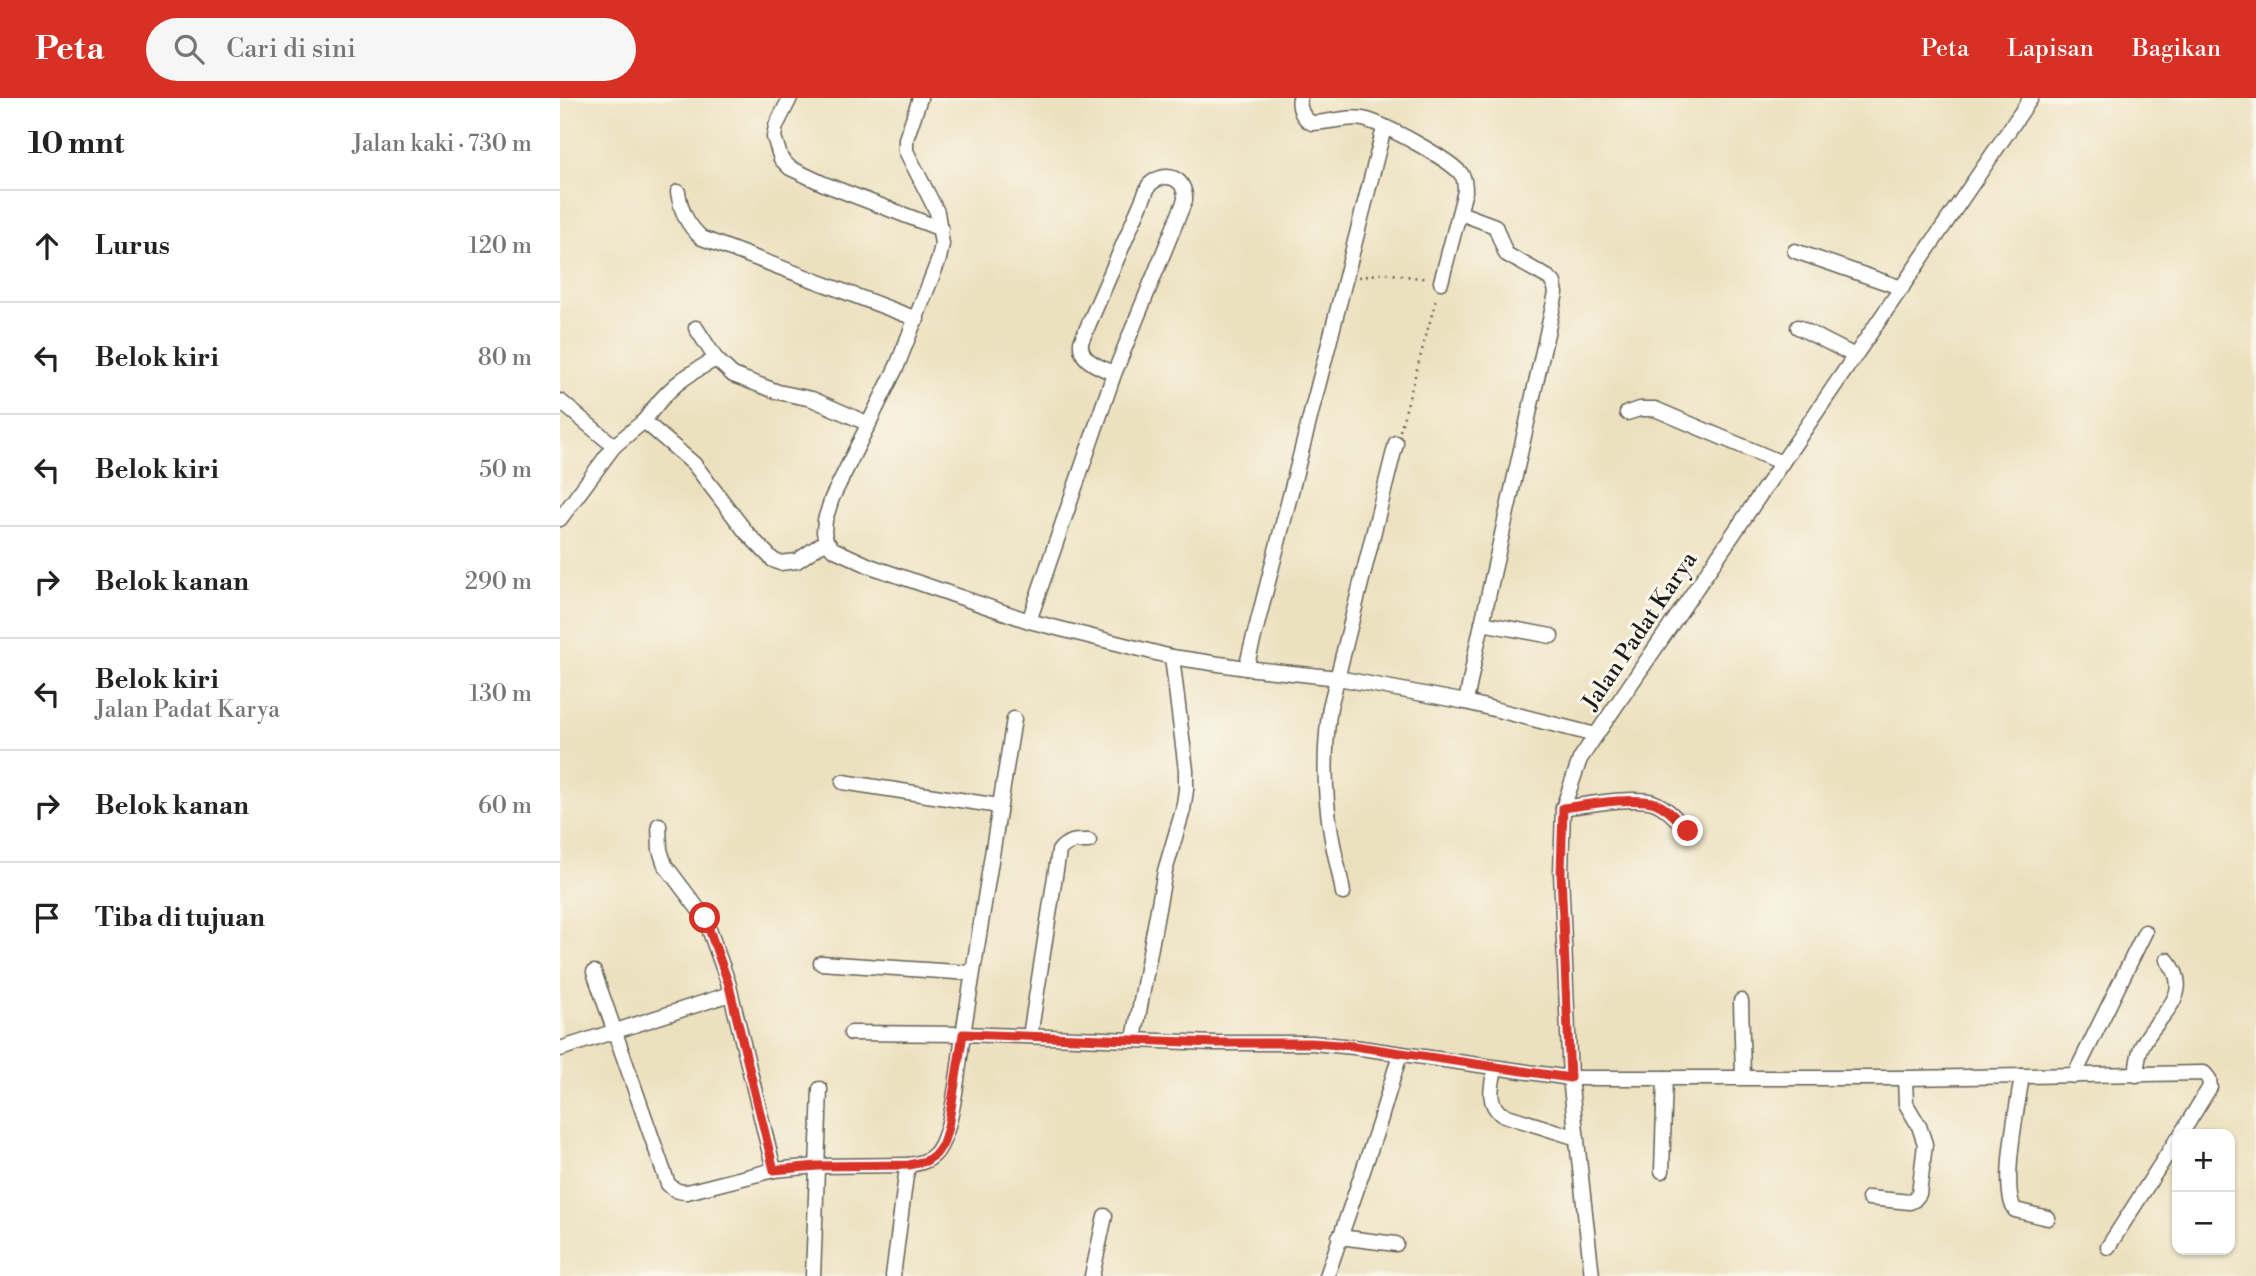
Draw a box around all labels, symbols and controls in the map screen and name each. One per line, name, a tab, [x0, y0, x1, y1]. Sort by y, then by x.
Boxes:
search box	[146, 18, 636, 81]
text: Peta	[35, 29, 104, 70]
icon: search	[170, 30, 208, 68]
text: Cari di sini	[226, 33, 356, 65]
text: Peta	[1921, 34, 1969, 64]
text: Lapisan	[2007, 34, 2094, 64]
text: Bagikan	[2132, 34, 2221, 64]
text: 10 mnt	[28, 125, 124, 163]
text: Jalan kaki · 730 m	[352, 130, 532, 158]
icon: ahead	[28, 227, 66, 265]
text: Lurus	[95, 230, 170, 262]
text: 120 m	[468, 232, 532, 260]
icon: left	[28, 339, 66, 377]
text: Belok kiri	[95, 342, 219, 374]
text: 80 m	[478, 344, 532, 372]
icon: left	[28, 451, 66, 489]
text: Belok kiri	[95, 454, 219, 486]
text: 50 m	[479, 456, 532, 484]
street label: Jalan Padat Karya	[1576, 546, 1703, 716]
icon: right	[28, 563, 66, 601]
text: Belok kanan	[95, 566, 249, 598]
text: 290 m	[465, 568, 532, 596]
text: Belok kiri	[95, 664, 219, 696]
icon: left	[28, 675, 66, 713]
text: 130 m	[469, 680, 532, 708]
text: Jalan Padat Karya	[95, 696, 280, 724]
icon: right	[28, 787, 66, 825]
text: Belok kanan	[95, 790, 249, 822]
text: 60 m	[478, 792, 532, 820]
route end	[1672, 815, 1703, 846]
icon: arrive	[28, 899, 66, 937]
text: Tiba di tujuan	[95, 902, 265, 934]
route start	[689, 902, 720, 933]
map controls	[2172, 1129, 2235, 1255]
button: +	[2172, 1129, 2235, 1192]
button: −	[2172, 1192, 2235, 1255]

